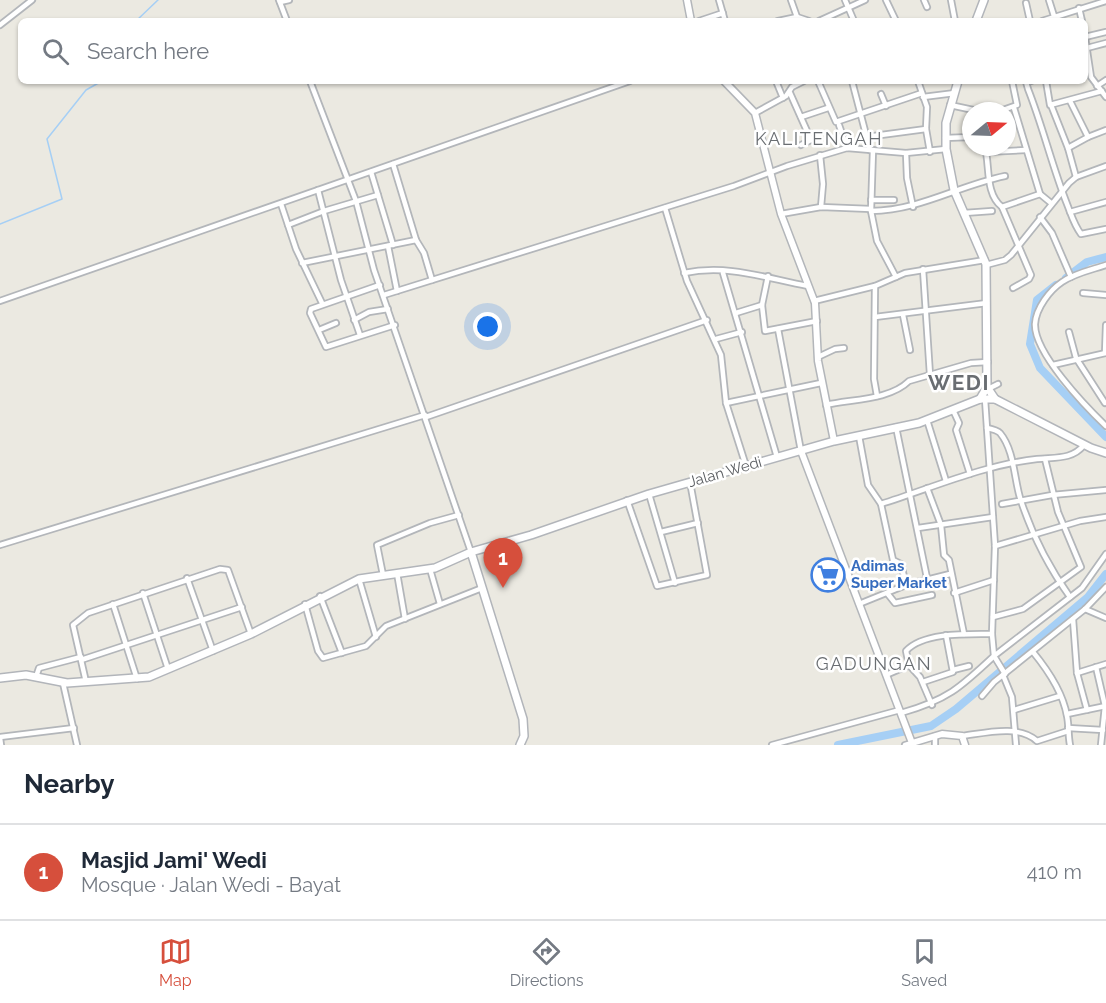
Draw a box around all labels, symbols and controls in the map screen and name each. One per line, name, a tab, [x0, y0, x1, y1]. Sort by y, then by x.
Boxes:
search box	[18, 18, 1088, 84]
icon: search	[39, 35, 72, 68]
text: Search here	[87, 38, 209, 64]
north arrow	[962, 102, 1016, 156]
district label: KALITENGAH	[755, 128, 883, 149]
your location	[473, 312, 502, 341]
district label: WEDI	[928, 370, 990, 395]
street label: Jalan Wedi	[686, 453, 764, 491]
pin: 1	[484, 538, 522, 588]
supermarket icon: Adimas Super Market	[810, 557, 846, 593]
place label: Adimas Super Market	[851, 557, 947, 592]
district label: GADUNGAN	[816, 653, 932, 674]
text: Nearby	[24, 769, 114, 799]
text: Masjid Jami' Wedi	[81, 847, 267, 873]
text: 1	[39, 860, 48, 884]
text: 410 m	[1027, 860, 1082, 884]
text: Mosque · Jalan Wedi - Bayat	[81, 873, 341, 897]
tab: Map	[159, 935, 192, 990]
tab: Directions	[510, 935, 584, 990]
tab: Saved	[901, 935, 947, 990]

